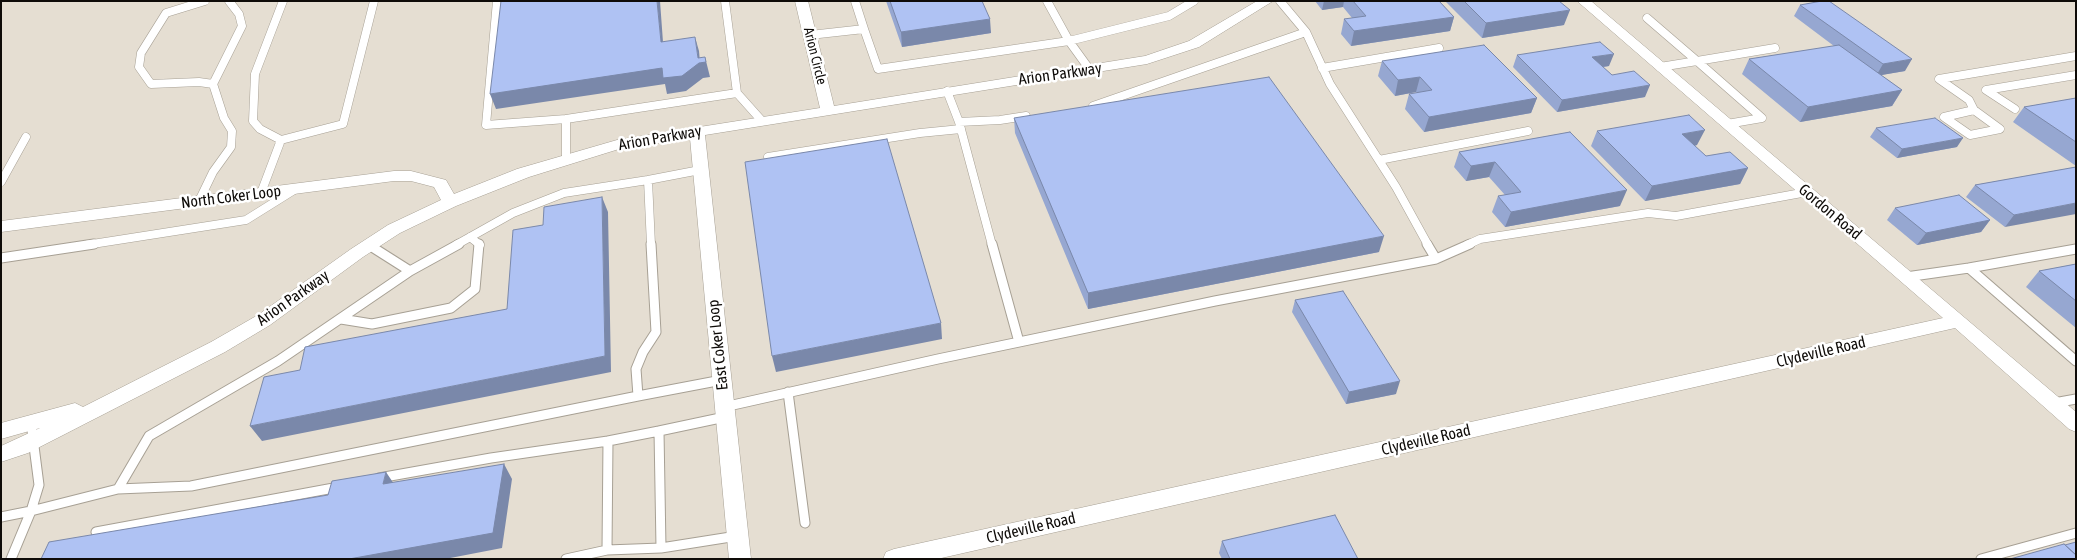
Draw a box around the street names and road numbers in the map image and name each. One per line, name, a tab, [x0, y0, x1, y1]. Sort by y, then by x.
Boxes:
street label: Arion Circle	[800, 26, 830, 86]
street label: Arion Parkway	[1017, 59, 1103, 89]
street label: Arion Parkway	[617, 121, 703, 155]
street label: Gordon Road	[1795, 180, 1865, 244]
street label: North Coker Loop	[180, 181, 282, 213]
street label: Arion Parkway	[253, 266, 333, 330]
street label: East Coker Loop	[704, 299, 732, 391]
street label: Clydeville Road	[1775, 332, 1867, 372]
street label: Clydeville Road	[1380, 420, 1472, 460]
street label: Clydeville Road	[985, 508, 1077, 548]

